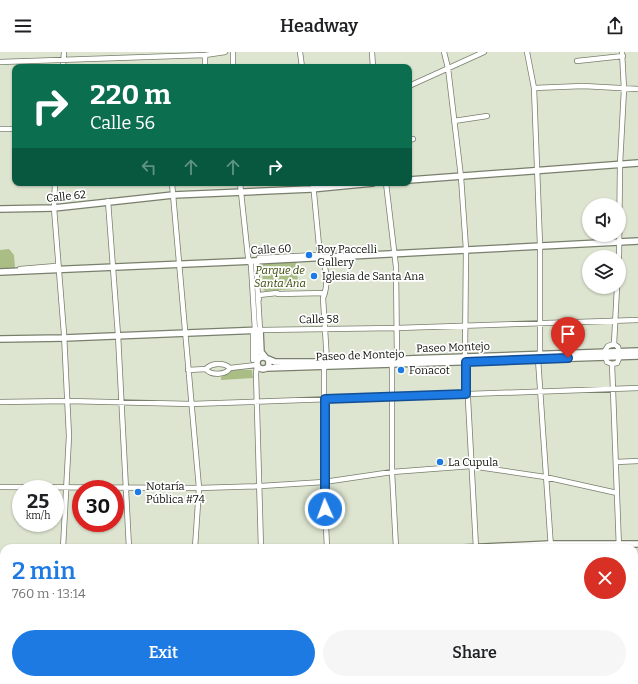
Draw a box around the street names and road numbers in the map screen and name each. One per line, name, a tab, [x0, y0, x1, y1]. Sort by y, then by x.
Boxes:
street label: Calle 62	[46, 188, 87, 205]
street label: Calle 60	[250, 242, 292, 257]
street label: Calle 58	[299, 313, 339, 326]
street label: Paseo Montejo	[416, 340, 490, 355]
street label: Paseo de Montejo	[315, 347, 405, 364]

